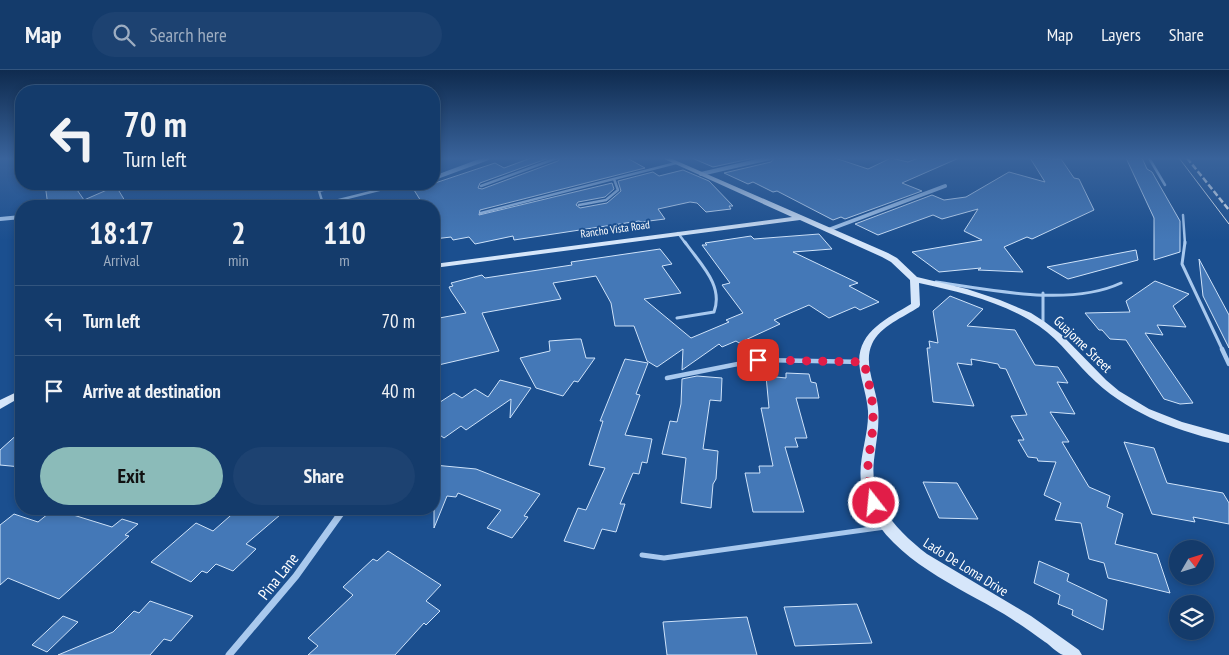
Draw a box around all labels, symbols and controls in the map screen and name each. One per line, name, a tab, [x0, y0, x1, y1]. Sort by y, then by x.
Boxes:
search box	[92, 12, 442, 57]
text: Map	[25, 19, 62, 50]
icon: search	[110, 21, 138, 49]
text: Search here	[150, 23, 227, 47]
text: Map	[1047, 23, 1073, 46]
text: Layers	[1101, 23, 1141, 46]
text: Share	[1169, 23, 1204, 46]
text: 70 m	[123, 101, 187, 147]
icon: left	[40, 105, 105, 170]
text: Turn left	[123, 145, 187, 173]
text: 18:17	[89, 213, 154, 252]
text: 2	[231, 213, 246, 252]
text: 110	[323, 213, 366, 252]
street label: Rancho Vista Road	[579, 217, 651, 241]
text: Arrival	[103, 250, 140, 270]
text: min	[228, 250, 249, 270]
text: m	[339, 250, 350, 270]
icon: left	[40, 307, 68, 335]
text: Turn left	[83, 309, 140, 333]
text: 70 m	[382, 309, 415, 333]
street label: Guajome Street	[1050, 312, 1116, 376]
pin	[737, 339, 779, 381]
icon: arrive	[744, 346, 772, 374]
icon: arrive	[40, 377, 68, 405]
text: Arrive at destination	[83, 379, 221, 403]
text: 40 m	[382, 379, 415, 403]
button: Exit	[40, 447, 223, 505]
button: Share	[233, 447, 415, 505]
position arrow	[847, 476, 899, 528]
street label: Lado De Loma Drive	[920, 534, 1012, 600]
north arrow	[1169, 540, 1214, 585]
map controls	[1169, 540, 1214, 640]
street label: Pina Lane	[254, 549, 302, 603]
button: layers	[1169, 595, 1214, 640]

